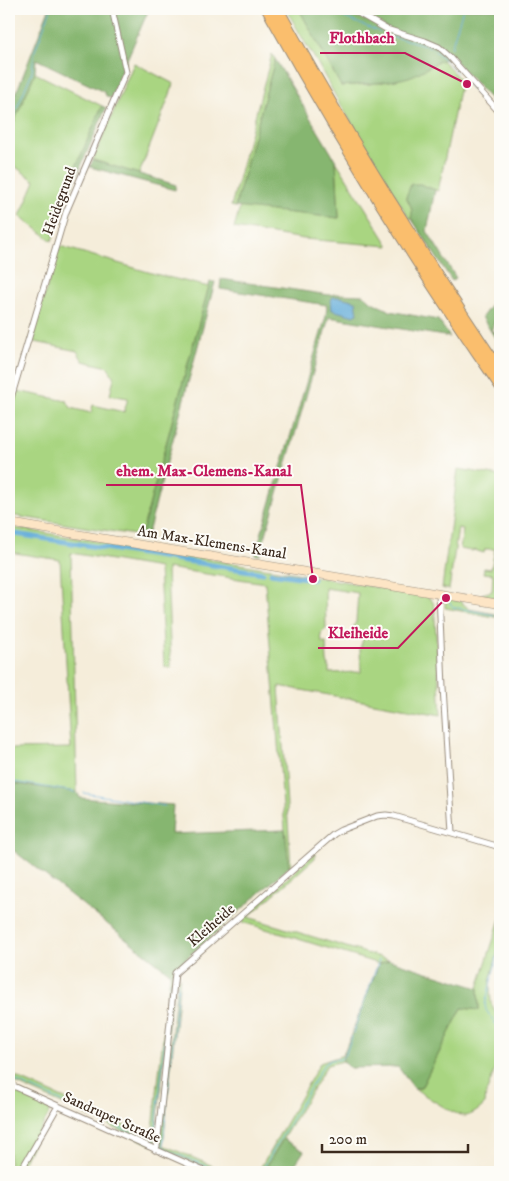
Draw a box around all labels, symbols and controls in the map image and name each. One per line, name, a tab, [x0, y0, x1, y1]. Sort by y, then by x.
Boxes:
callout: Flothbach	[320, 22, 405, 53]
text: Flothbach	[329, 28, 395, 48]
street label: Heidegrund	[38, 164, 81, 238]
callout: ehem. Max-Clemens-Kanal	[106, 454, 301, 485]
text: ehem. Max-Clemens-Kanal	[116, 461, 293, 481]
street label: Am Max-Klemens-Kanal	[136, 521, 288, 564]
callout: Kleiheide	[318, 617, 398, 648]
text: Kleiheide	[328, 623, 389, 643]
street label: Kleiheide	[184, 900, 239, 951]
street label: Sandruper Straße	[60, 1087, 164, 1147]
scale bar	[322, 1121, 468, 1153]
text: 200 m	[329, 1130, 367, 1149]

